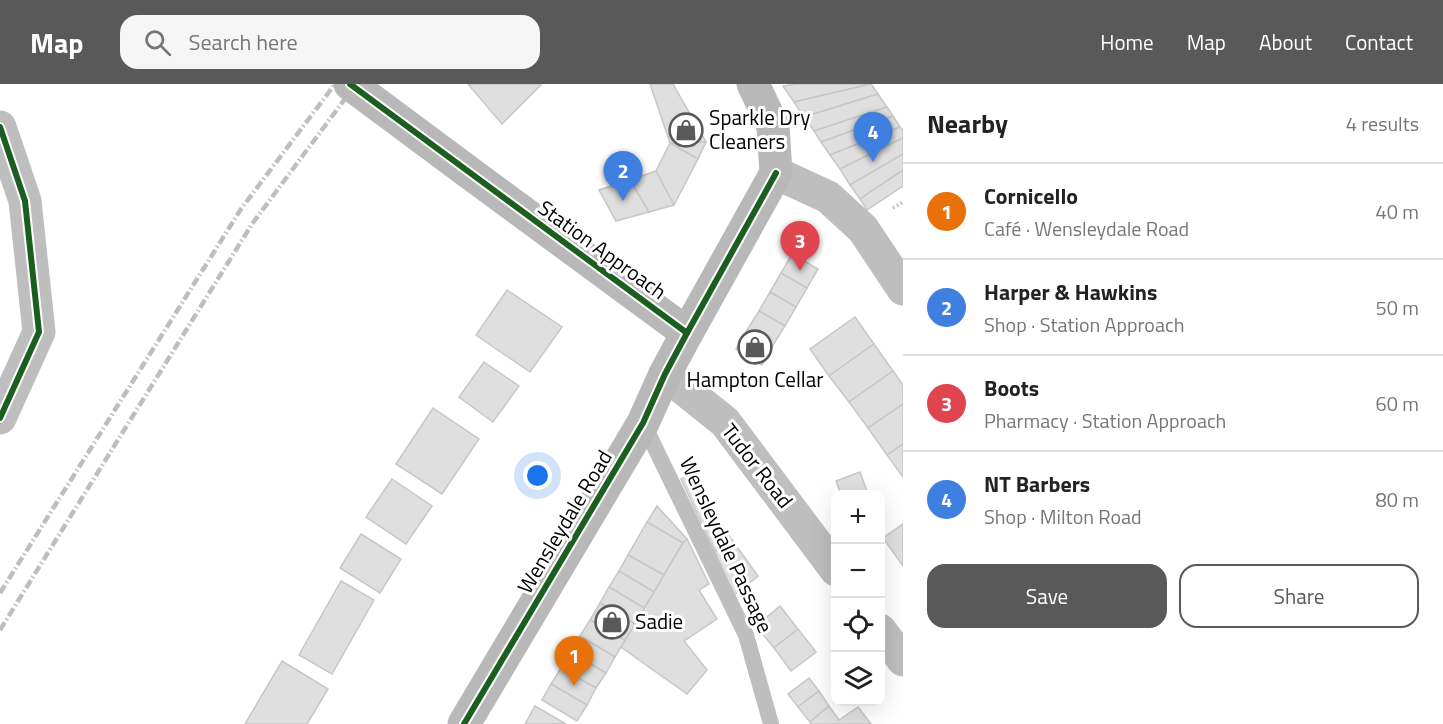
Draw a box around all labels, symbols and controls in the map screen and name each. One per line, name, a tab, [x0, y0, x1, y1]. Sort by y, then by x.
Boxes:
search box	[120, 15, 540, 69]
text: Map	[30, 21, 84, 64]
text: Search here	[189, 25, 298, 59]
icon: search	[141, 26, 174, 59]
text: Home	[1100, 26, 1154, 58]
text: Map	[1187, 26, 1226, 58]
text: About	[1259, 26, 1312, 58]
text: Contact	[1345, 26, 1413, 58]
place label: Sparkle Dry Cleaners	[709, 101, 810, 157]
text: Nearby	[927, 104, 1008, 143]
text: 4 results	[1346, 108, 1419, 139]
shop icon: Sparkle Dry Cleaners	[668, 112, 704, 148]
pin: 4	[854, 112, 892, 162]
pin: 2	[604, 152, 642, 201]
text: Cornicello	[984, 179, 1078, 213]
street label: Station Approach	[532, 192, 673, 307]
text: 1	[941, 196, 952, 227]
text: 40 m	[1375, 196, 1419, 227]
text: Café · Wensleydale Road	[984, 213, 1189, 244]
pin: 3	[780, 222, 820, 271]
text: Harper & Hawkins	[984, 275, 1157, 309]
text: 2	[941, 292, 952, 323]
text: 50 m	[1375, 292, 1419, 323]
text: Shop · Station Approach	[984, 309, 1184, 340]
shop icon: Hampton Cellar	[737, 329, 773, 365]
place label: Hampton Cellar	[687, 363, 823, 395]
text: Boots	[984, 371, 1039, 405]
text: 3	[941, 388, 952, 419]
text: 60 m	[1375, 388, 1419, 419]
text: Pharmacy · Station Approach	[984, 405, 1226, 436]
street label: Tudor Road	[714, 416, 801, 515]
street label: Wensleydale Road	[509, 444, 620, 599]
street label: Wensleydale Passage	[672, 451, 782, 638]
your location	[523, 461, 552, 490]
text: NT Barbers	[984, 467, 1090, 501]
text: 4	[941, 484, 952, 515]
text: 80 m	[1375, 484, 1419, 515]
map controls	[831, 490, 885, 706]
button: +	[831, 490, 885, 544]
text: Shop · Milton Road	[984, 501, 1142, 532]
button: −	[831, 544, 885, 598]
button: Save	[927, 564, 1167, 628]
button: Share	[1179, 564, 1419, 628]
button: locate	[831, 598, 885, 652]
shop icon: Sadie	[594, 604, 630, 640]
place label: Sadie	[635, 605, 683, 637]
pin: 1	[554, 636, 594, 686]
button: layers	[831, 652, 885, 706]

